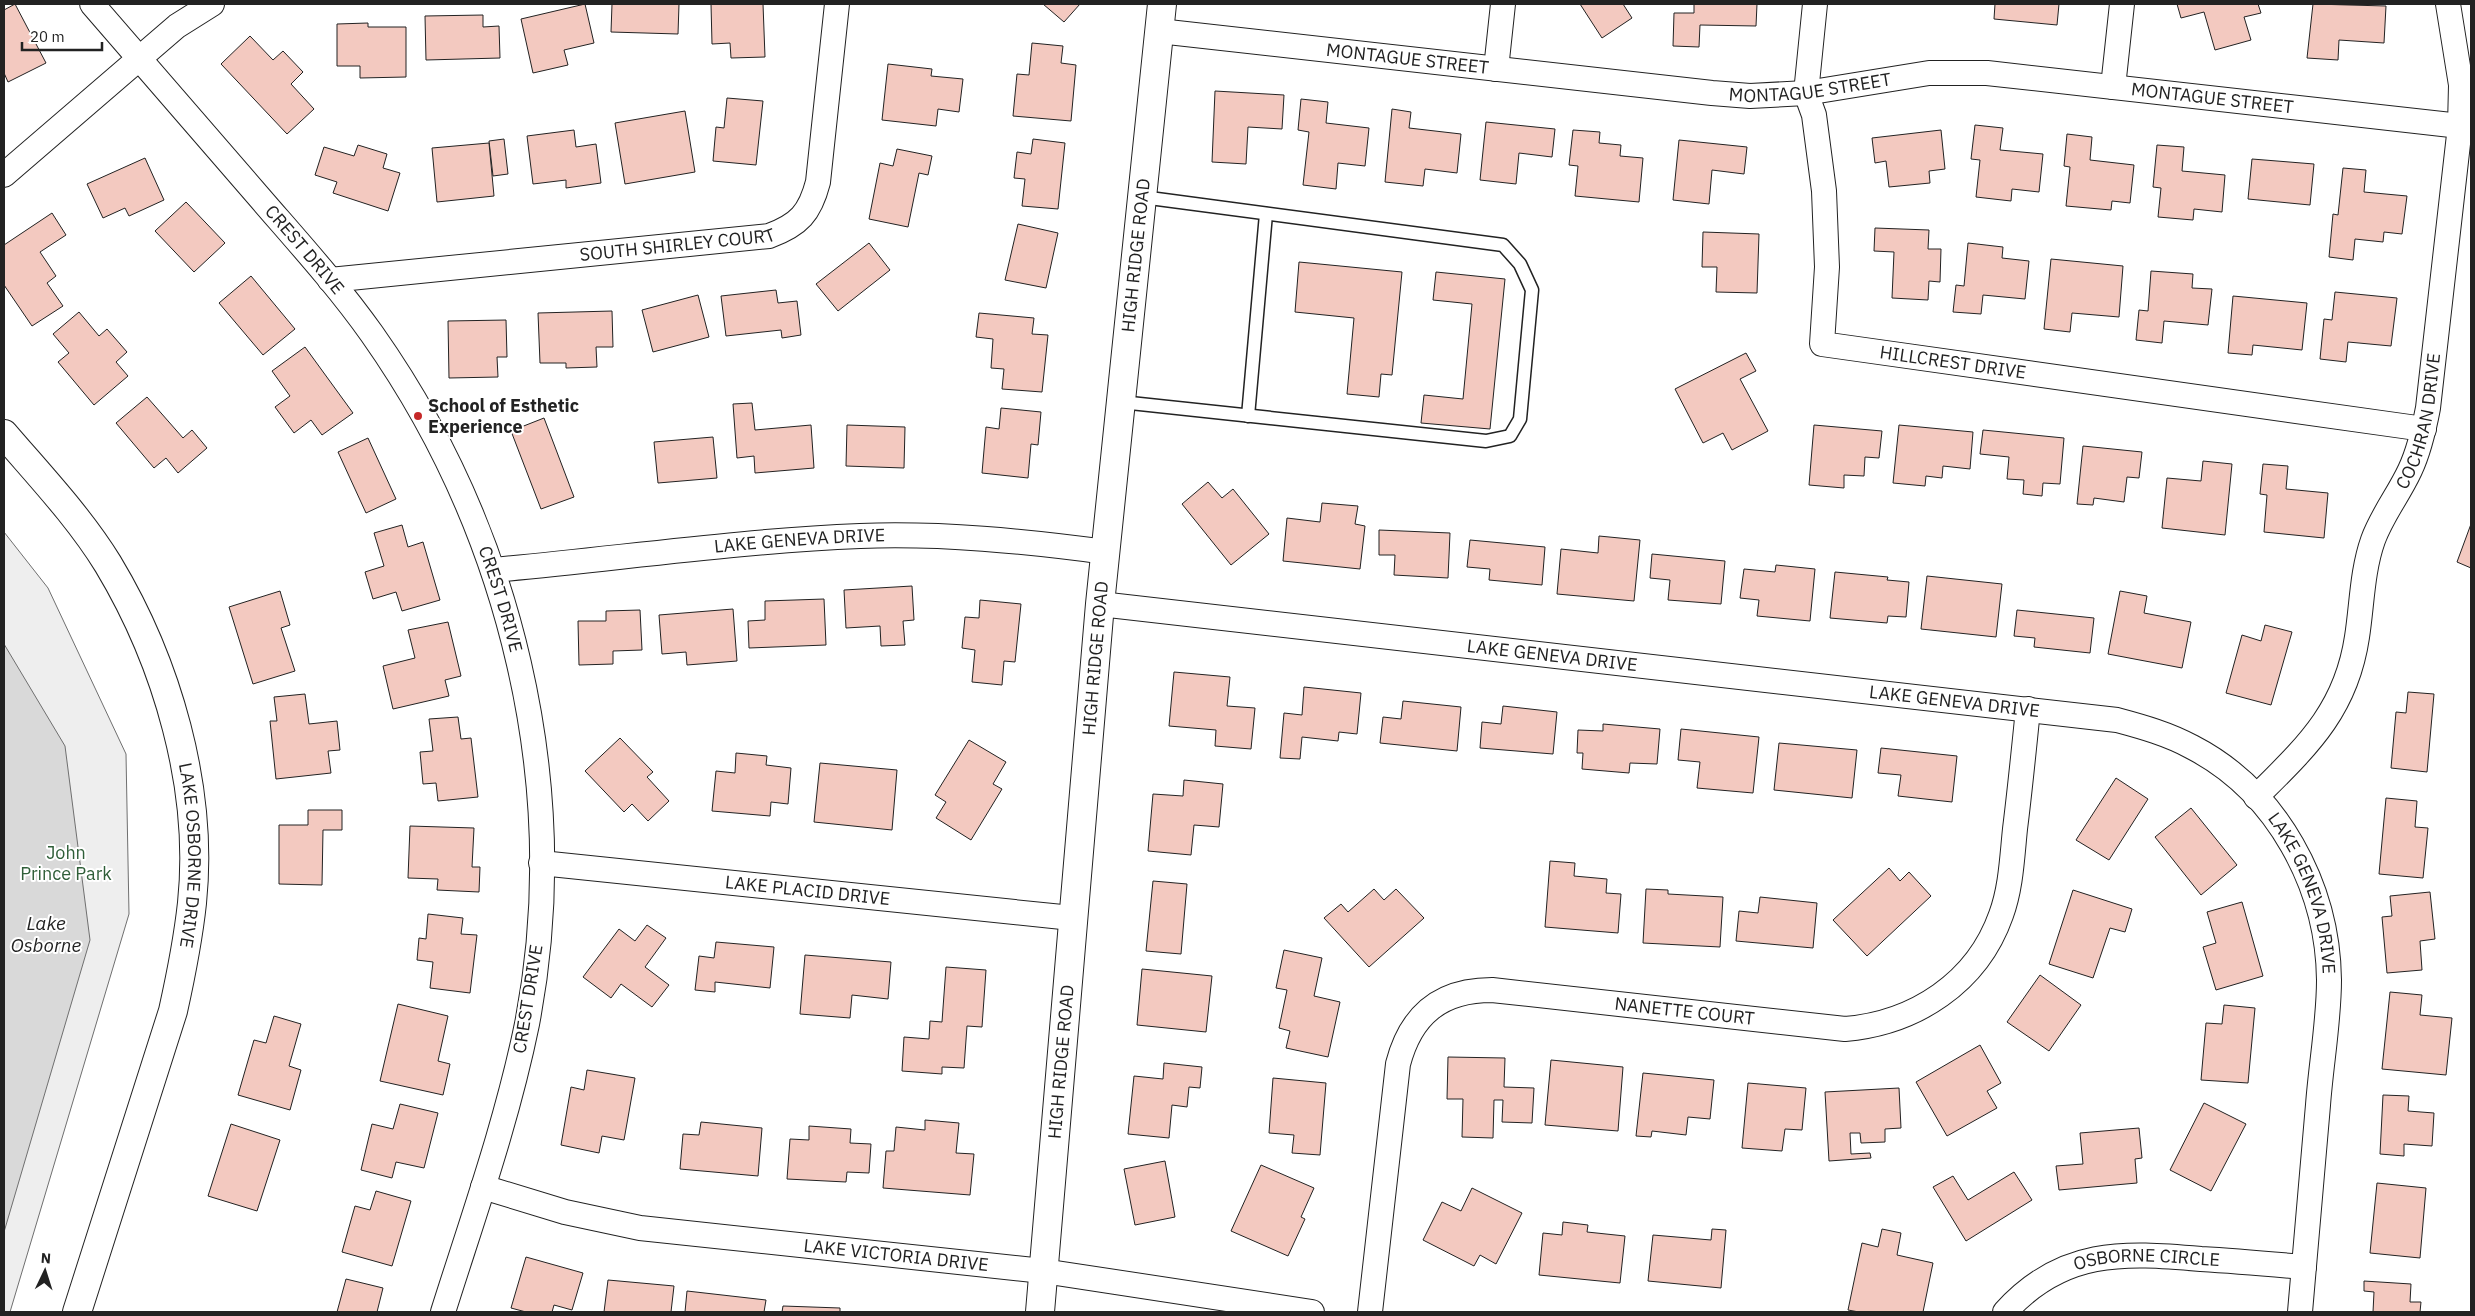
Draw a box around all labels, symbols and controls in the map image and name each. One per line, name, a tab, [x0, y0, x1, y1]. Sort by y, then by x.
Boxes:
scale bar	[22, 20, 102, 52]
text: 20 m	[30, 27, 65, 46]
street label: MONTAGUE STREET	[1325, 38, 1490, 79]
street label: MONTAGUE STREET	[1728, 67, 1893, 107]
street label: MONTAGUE STREET	[2130, 77, 2295, 118]
street label: HIGH RIDGE ROAD	[1116, 177, 1155, 334]
street label: CREST DRIVE	[260, 200, 349, 299]
street label: SOUTH SHIRLEY COURT	[579, 223, 778, 266]
street label: HILLCREST DRIVE	[1878, 340, 2028, 384]
street label: COCHRAN DRIVE	[2390, 352, 2445, 493]
place label: School of Esthetic Experience	[428, 394, 579, 438]
marker: School of Esthetic Experience	[412, 410, 424, 422]
street label: LAKE GENEVA DRIVE	[713, 523, 885, 558]
street label: CREST DRIVE	[474, 543, 528, 655]
street label: HIGH RIDGE ROAD	[1077, 580, 1113, 736]
street label: LAKE GENEVA DRIVE	[1466, 634, 1639, 676]
street label: LAKE GENEVA DRIVE	[1868, 680, 2041, 722]
street label: LAKE OSBORNE DRIVE	[174, 761, 206, 950]
street label: LAKE GENEVA DRIVE	[2263, 808, 2341, 974]
park label: John Prince Park	[20, 841, 112, 885]
street label: LAKE PLACID DRIVE	[724, 870, 891, 910]
water label: Lake Osborne	[11, 911, 82, 957]
street label: CREST DRIVE	[508, 943, 547, 1055]
street label: HIGH RIDGE ROAD	[1043, 984, 1079, 1140]
street label: NANETTE COURT	[1613, 992, 1756, 1030]
street label: LAKE VICTORIA DRIVE	[803, 1234, 990, 1276]
street label: OSBORNE CIRCLE	[2070, 1243, 2221, 1275]
north arrow	[20, 1246, 70, 1296]
text: N	[40, 1249, 52, 1267]

